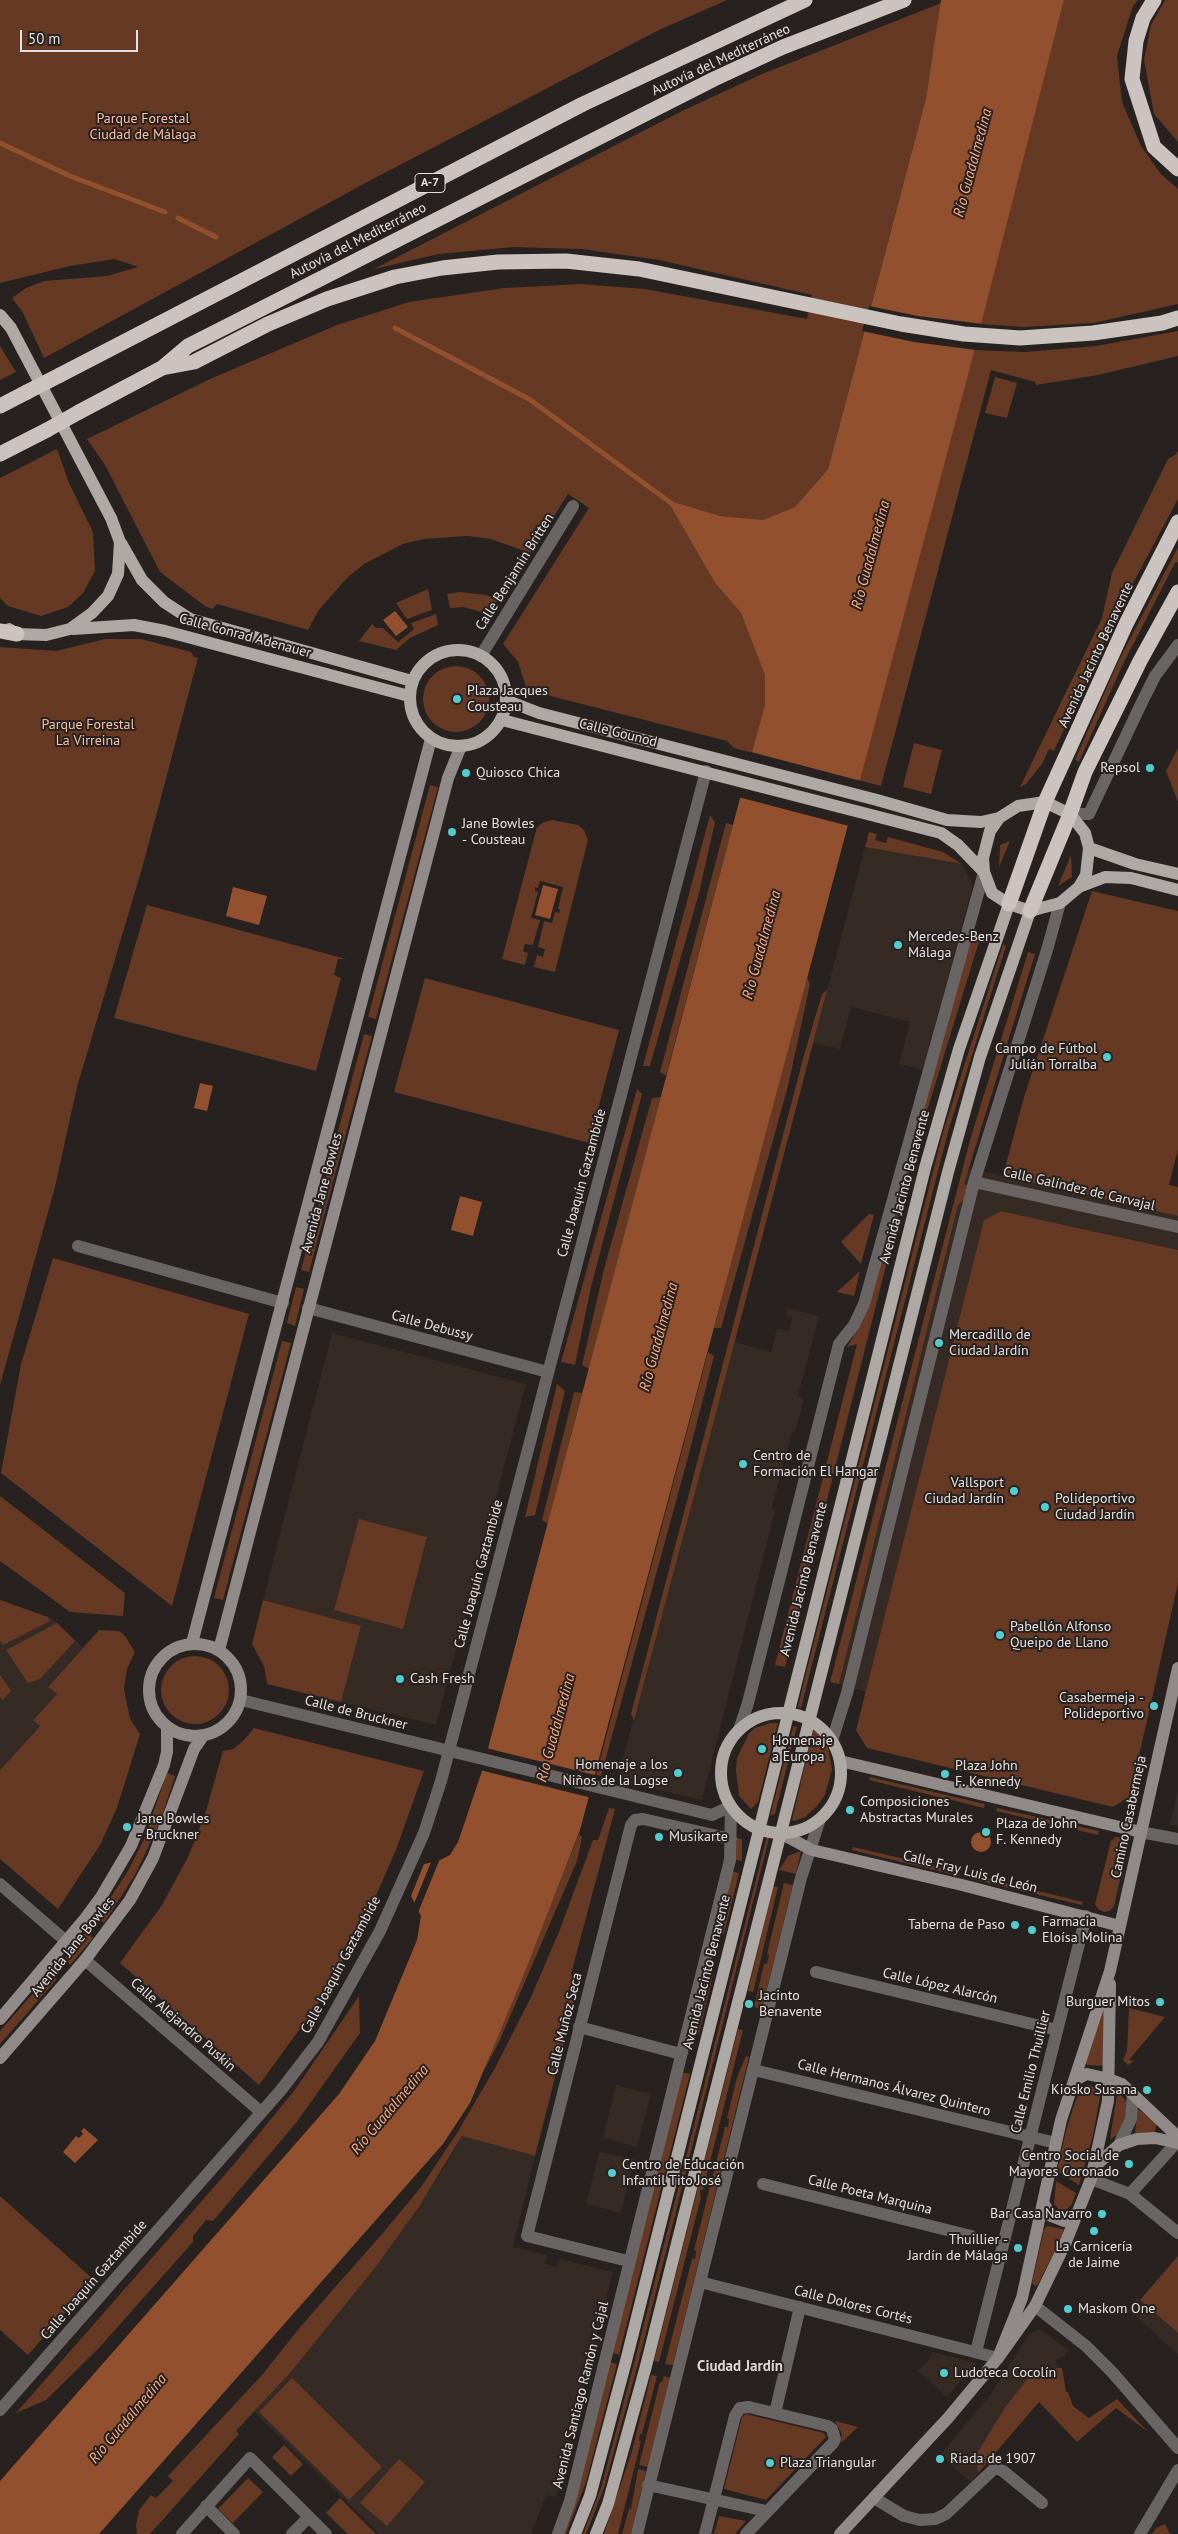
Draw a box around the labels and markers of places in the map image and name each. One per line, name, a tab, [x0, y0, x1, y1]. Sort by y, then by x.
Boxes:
place label: Plaza Jacques Cousteau	[467, 683, 548, 716]
marker: Plaza Jacques Cousteau	[451, 693, 463, 705]
place label: Repsol	[1100, 760, 1140, 776]
marker: Repsol	[1144, 762, 1156, 774]
place label: Quiosco Chica	[476, 765, 560, 781]
marker: Quiosco Chica	[460, 767, 472, 779]
place label: Jane Bowles - Cousteau	[462, 816, 534, 849]
marker: Jane Bowles - Cousteau	[446, 826, 458, 838]
place label: Mercedes-Benz Málaga	[908, 929, 999, 962]
marker: Mercedes-Benz Málaga	[892, 939, 904, 951]
place label: Campo de Fútbol Julíán Torralba	[995, 1041, 1097, 1074]
marker: Campo de Fútbol Julíán Torralba	[1101, 1051, 1113, 1063]
place label: Mercadillo de Ciudad Jardín	[949, 1327, 1031, 1360]
marker: Mercadillo de Ciudad Jardín	[933, 1337, 945, 1349]
place label: Centro de Formación El Hangar	[753, 1448, 878, 1480]
marker: Centro de Formación El Hangar	[737, 1458, 749, 1470]
place label: Vallsport Ciudad Jardín	[924, 1475, 1004, 1508]
marker: Vallsport Ciudad Jardín	[1008, 1485, 1020, 1497]
place label: Polideportivo Ciudad Jardín	[1055, 1491, 1135, 1524]
marker: Polideportivo Ciudad Jardín	[1039, 1501, 1051, 1513]
place label: Pabellón Alfonso Queipo de Llano	[1010, 1619, 1111, 1651]
marker: Pabellón Alfonso Queipo de Llano	[994, 1629, 1006, 1641]
place label: Cash Fresh	[410, 1671, 475, 1687]
marker: Cash Fresh	[394, 1673, 406, 1685]
place label: Casabermeja - Polideportivo	[1059, 1690, 1144, 1722]
marker: Casabermeja - Polideportivo	[1148, 1700, 1160, 1712]
place label: Homenaje a Europa	[772, 1733, 833, 1765]
marker: Homenaje a Europa	[756, 1743, 768, 1755]
place label: Homenaje a los Niños de la Logse	[562, 1757, 668, 1790]
place label: Plaza John F. Kennedy	[955, 1758, 1020, 1790]
marker: Homenaje a los Niños de la Logse	[672, 1767, 684, 1779]
marker: Plaza John F. Kennedy	[939, 1768, 951, 1780]
place label: Composiciones Abstractas Murales	[860, 1794, 973, 1826]
marker: Composiciones Abstractas Murales	[844, 1804, 856, 1816]
place label: Jane Bowles - Bruckner	[137, 1811, 209, 1844]
place label: Plaza de John F. Kennedy	[996, 1816, 1077, 1848]
marker: Jane Bowles - Bruckner	[121, 1821, 133, 1833]
marker: Plaza de John F. Kennedy	[980, 1826, 992, 1838]
place label: Musikarte	[669, 1829, 728, 1845]
marker: Musikarte	[653, 1831, 665, 1843]
place label: Farmacia Eloísa Molina	[1042, 1914, 1122, 1946]
place label: Taberna de Paso	[908, 1917, 1005, 1933]
marker: Taberna de Paso	[1009, 1919, 1021, 1931]
marker: Farmacia Eloísa Molina	[1026, 1924, 1038, 1936]
place label: Jacinto Benavente	[759, 1988, 822, 2020]
place label: Burguer Mitos	[1066, 1994, 1150, 2010]
marker: Burguer Mitos	[1154, 1996, 1166, 2008]
marker: Jacinto Benavente	[743, 1998, 755, 2010]
place label: Kiosko Susana	[1051, 2082, 1137, 2098]
marker: Kiosko Susana	[1141, 2084, 1153, 2096]
place label: Centro Social de Mayores Coronado	[1009, 2148, 1119, 2180]
place label: Centro de Educación Infantil Tito José	[622, 2157, 744, 2190]
marker: Centro Social de Mayores Coronado	[1123, 2158, 1135, 2170]
marker: Centro de Educación Infantil Tito José	[606, 2167, 618, 2179]
place label: Bar Casa Navarro	[990, 2206, 1092, 2222]
marker: Bar Casa Navarro	[1096, 2208, 1108, 2220]
marker: La Carnicería de Jaime	[1088, 2225, 1100, 2237]
place label: Thuillier - Jardín de Málaga	[908, 2232, 1008, 2264]
place label: La Carnicería de Jaime	[1055, 2239, 1133, 2272]
marker: Thuillier - Jardín de Málaga	[1012, 2242, 1024, 2254]
place label: Maskom One	[1078, 2301, 1155, 2317]
marker: Maskom One	[1062, 2303, 1074, 2315]
place label: Ludoteca Cocolín	[954, 2365, 1056, 2381]
marker: Ludoteca Cocolín	[938, 2367, 950, 2379]
place label: Riada de 1907	[950, 2451, 1036, 2467]
marker: Riada de 1907	[934, 2453, 946, 2465]
place label: Plaza Triangular	[780, 2455, 876, 2471]
marker: Plaza Triangular	[764, 2457, 776, 2469]

